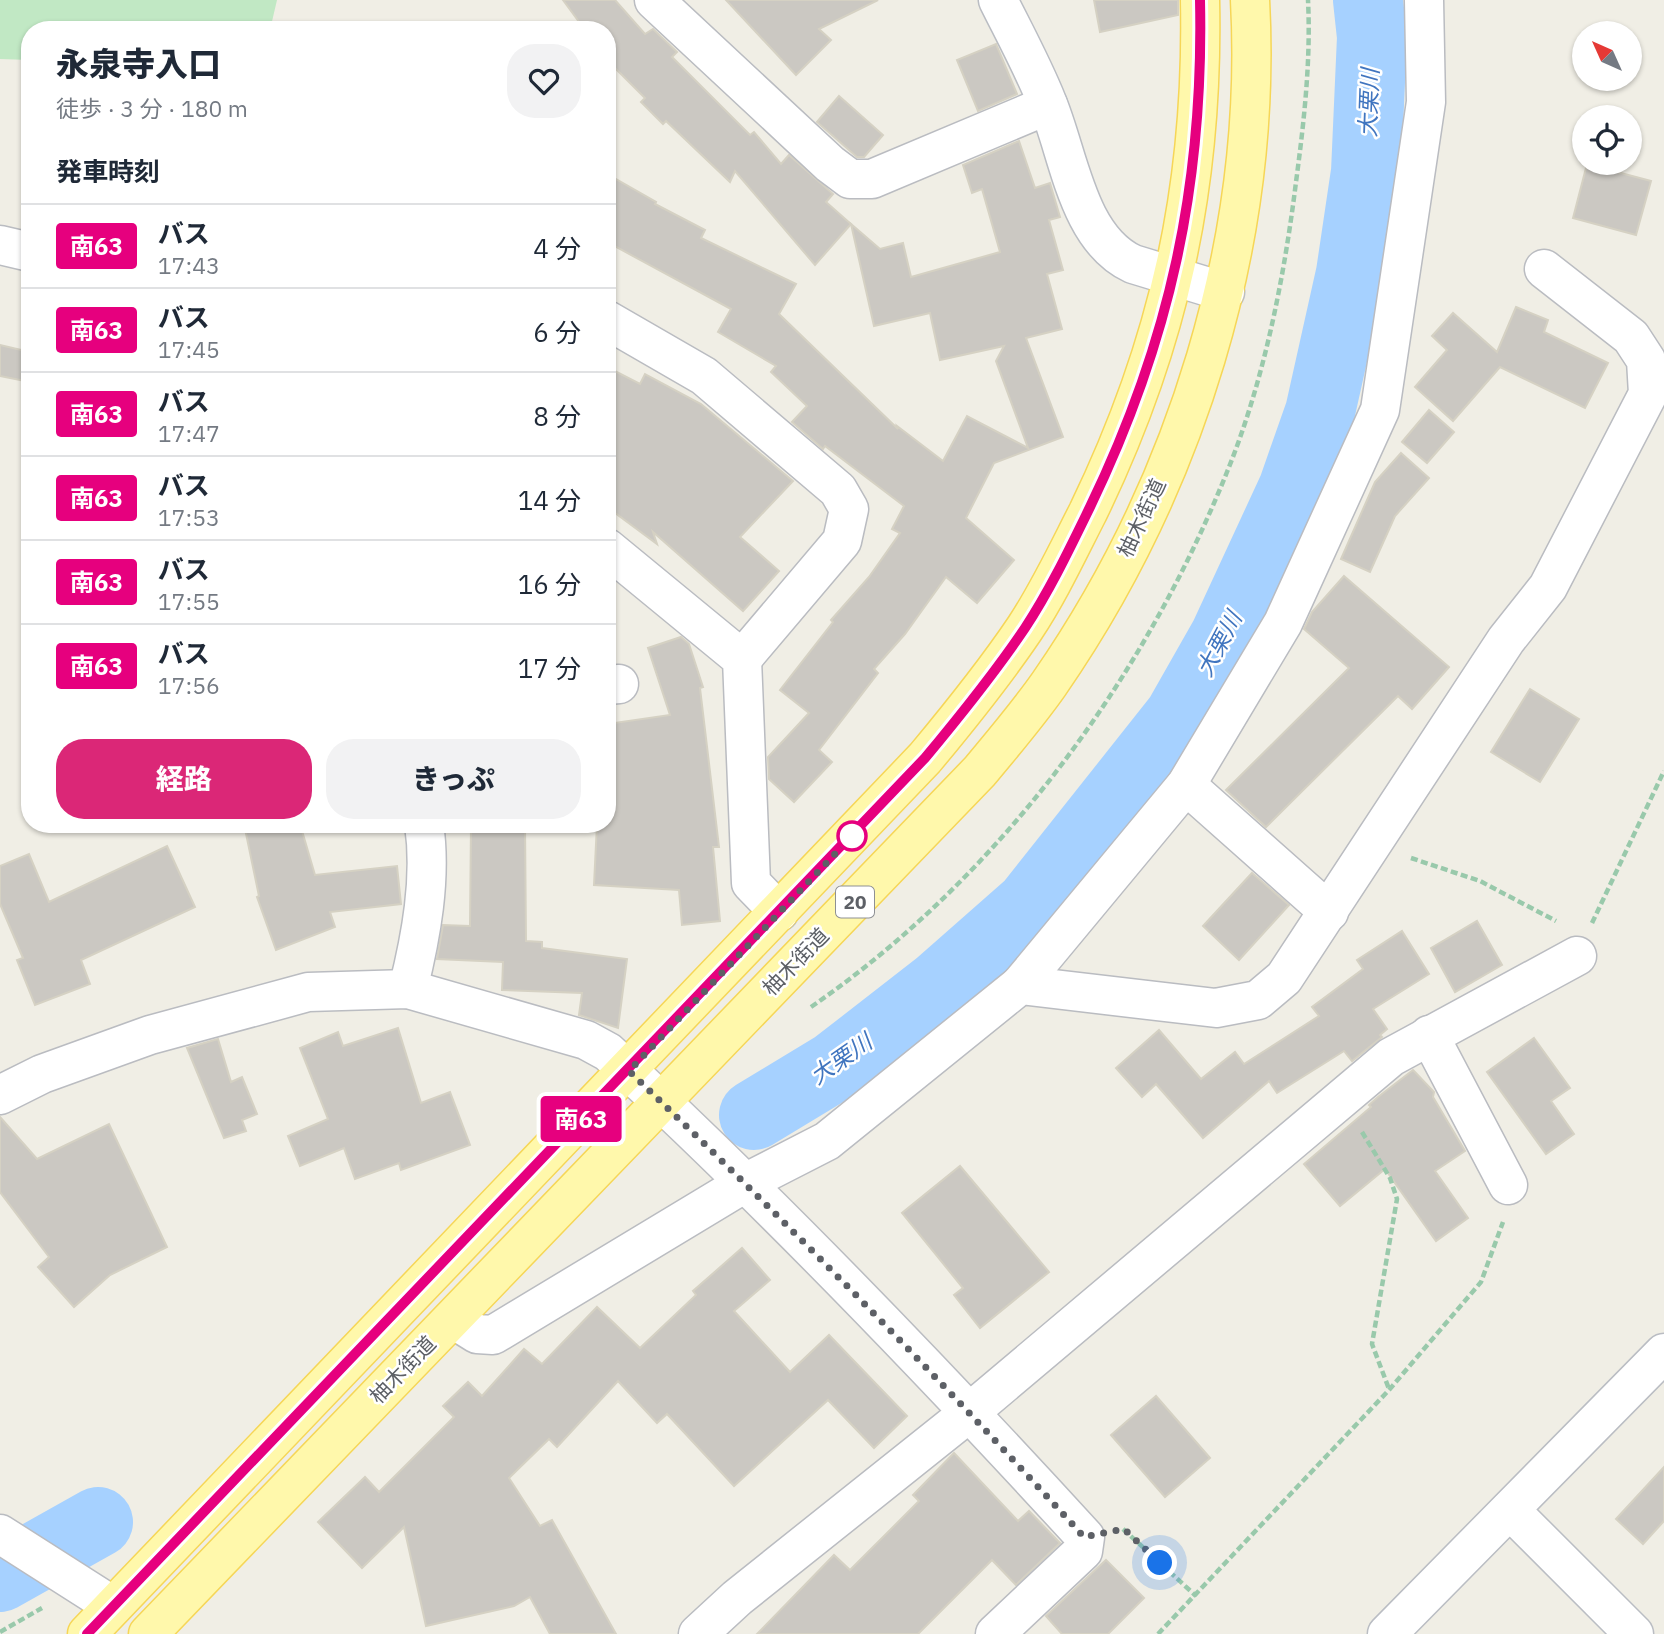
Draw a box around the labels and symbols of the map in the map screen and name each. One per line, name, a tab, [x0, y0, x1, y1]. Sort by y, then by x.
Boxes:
north arrow	[1572, 21, 1642, 91]
water label: 大栗川	[1352, 65, 1384, 138]
street label: 柚木街道	[1111, 474, 1172, 562]
water label: 大栗川	[1189, 603, 1249, 681]
unlabelled marker	[837, 821, 867, 851]
road number: 20	[836, 887, 874, 918]
street label: 柚木街道	[756, 921, 835, 1001]
water label: 大栗川	[804, 1024, 880, 1090]
line badge: 南63	[541, 1096, 621, 1142]
street label: 柚木街道	[363, 1329, 442, 1409]
your location	[1142, 1545, 1177, 1580]

